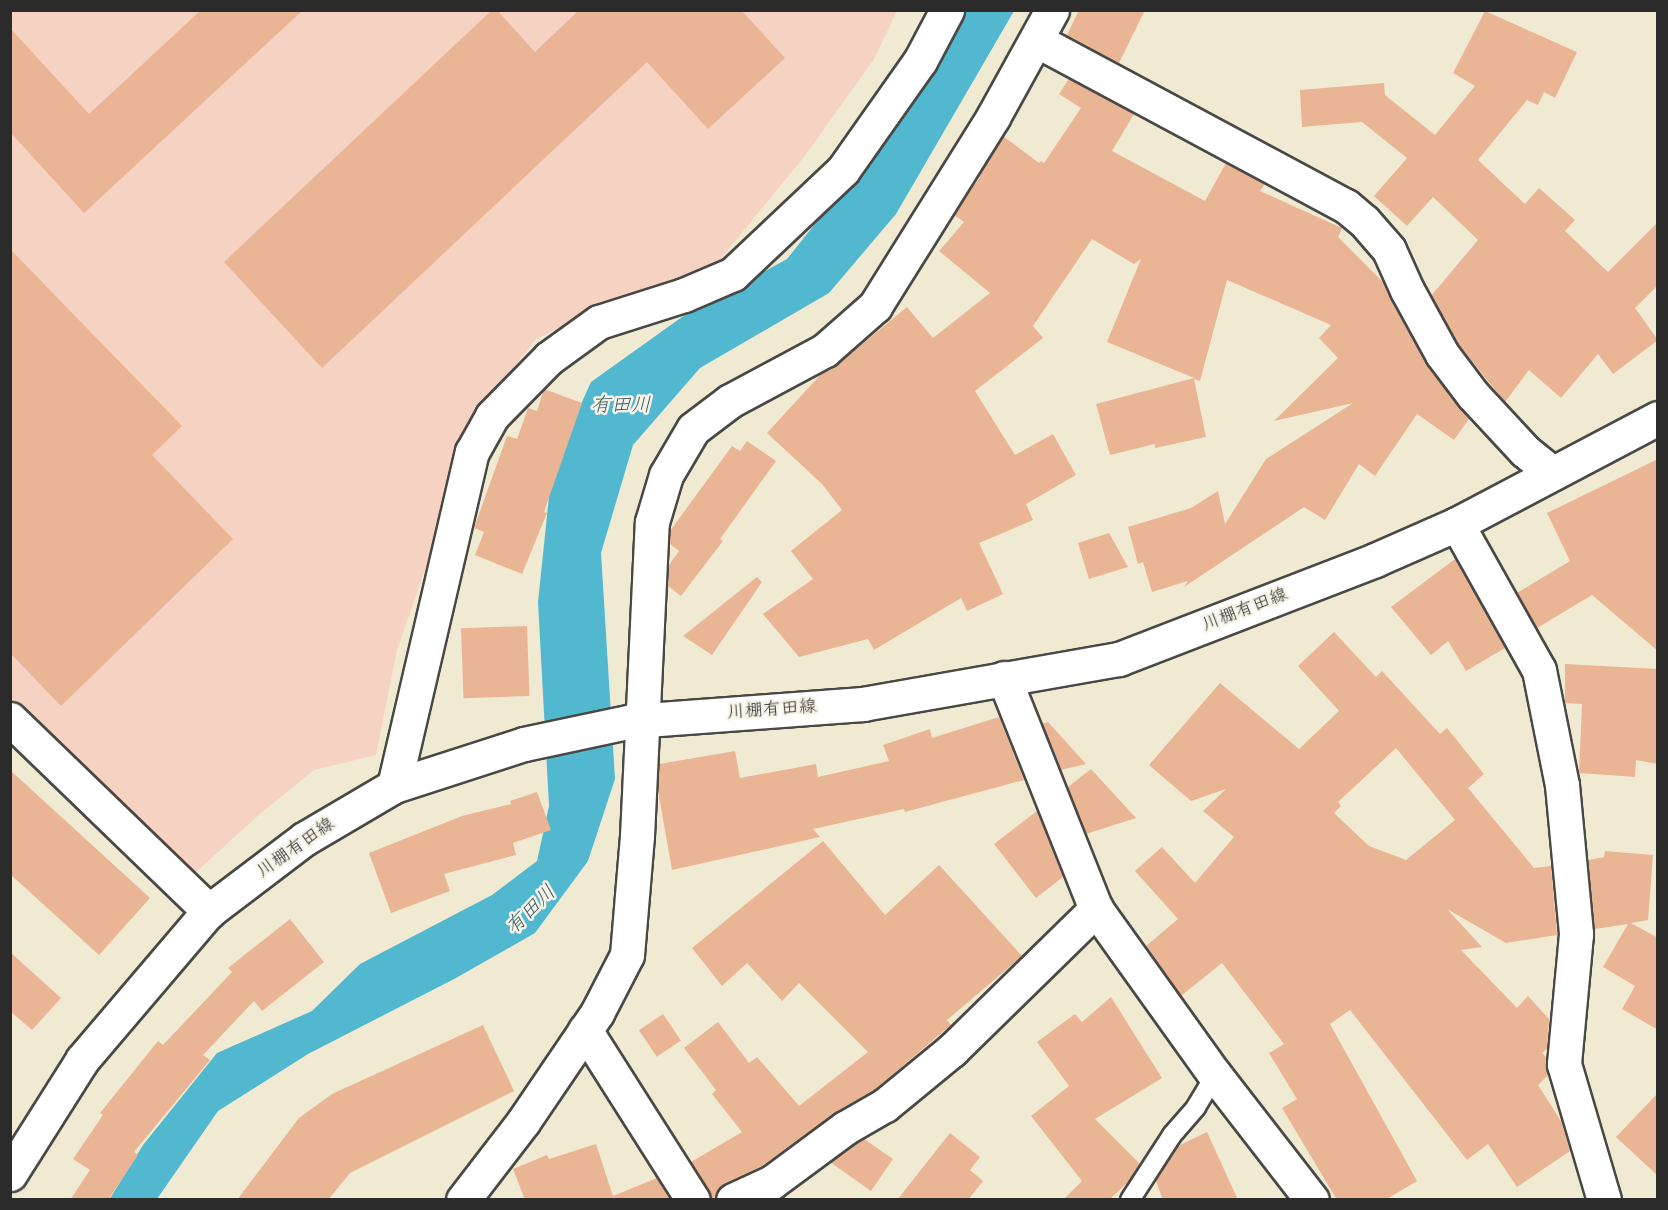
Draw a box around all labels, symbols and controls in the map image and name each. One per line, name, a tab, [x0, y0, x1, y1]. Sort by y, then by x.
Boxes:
water label: 有田川	[591, 393, 651, 417]
street label: 川棚有田線	[1199, 584, 1291, 636]
street label: 川棚有田線	[726, 696, 818, 724]
street label: 川棚有田線	[253, 813, 339, 883]
water label: 有田川	[501, 881, 561, 939]

